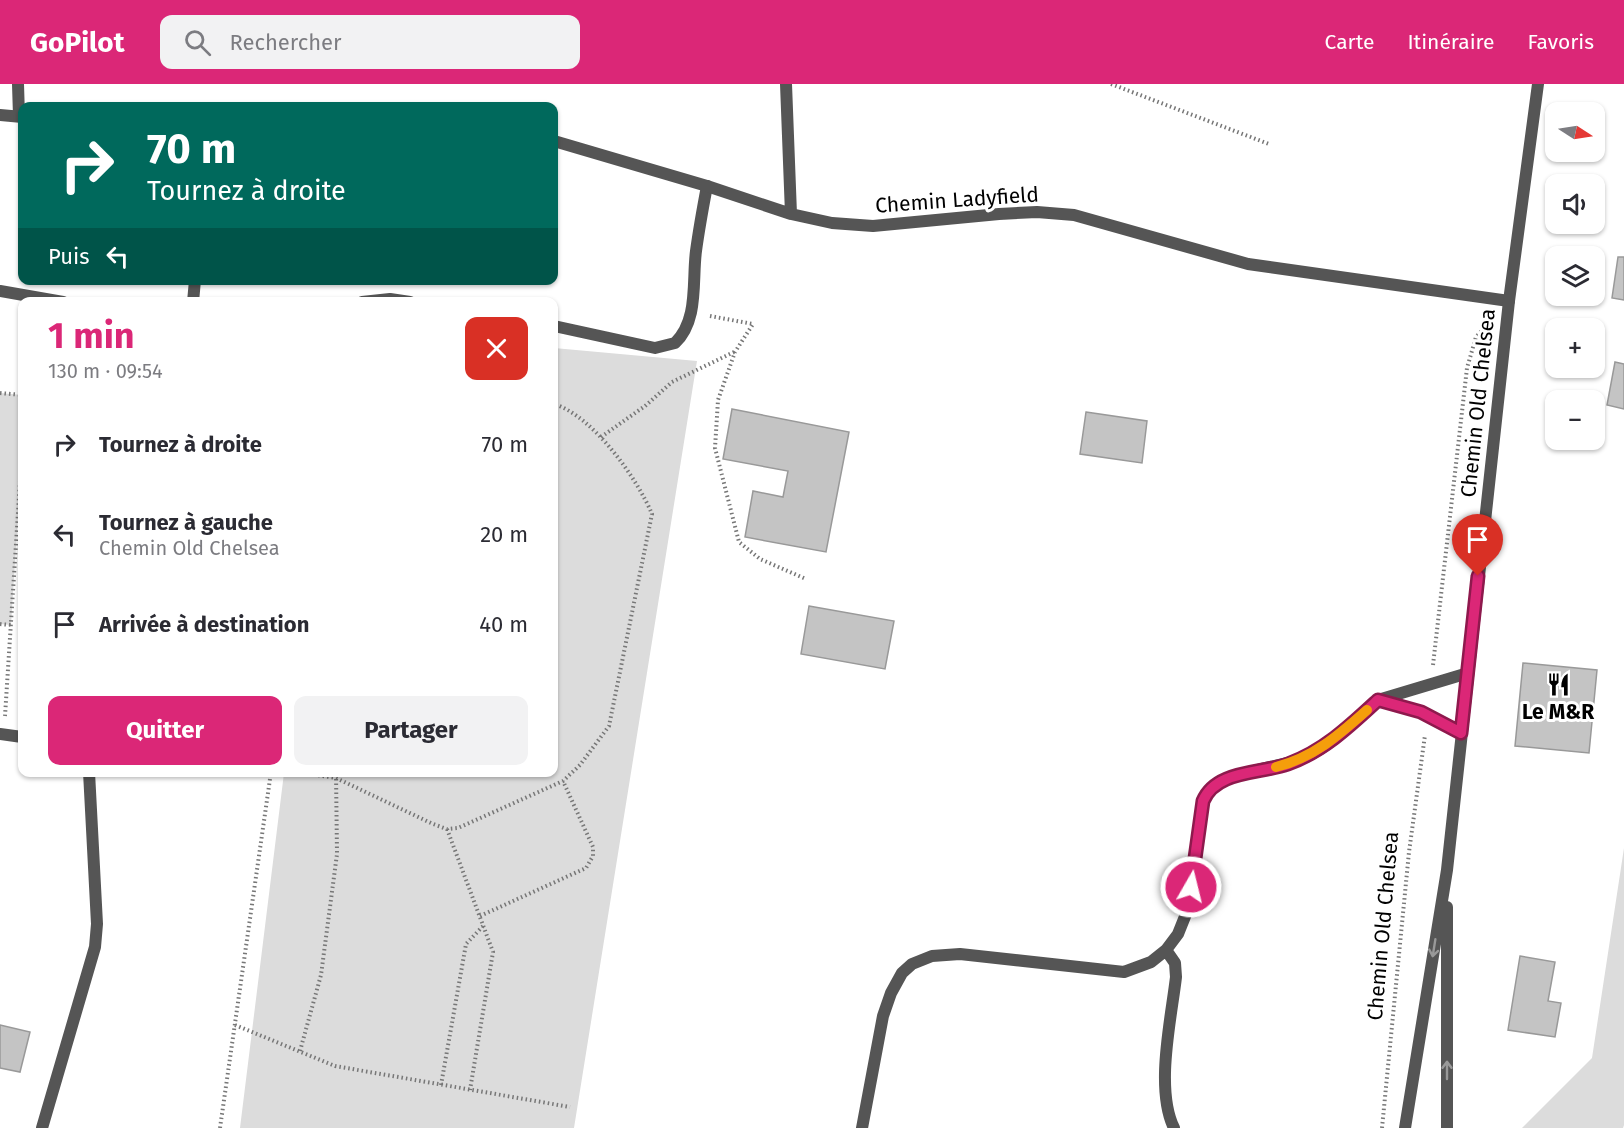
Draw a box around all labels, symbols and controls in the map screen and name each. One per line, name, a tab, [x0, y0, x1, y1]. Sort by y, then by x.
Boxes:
search box	[160, 15, 580, 69]
text: GoPilot	[30, 26, 124, 59]
icon: search	[181, 26, 214, 59]
text: Rechercher	[229, 29, 342, 56]
text: Carte	[1325, 29, 1374, 55]
text: Itinéraire	[1407, 29, 1494, 55]
text: Favoris	[1527, 29, 1594, 55]
north arrow	[1545, 102, 1605, 162]
map controls	[1545, 102, 1605, 450]
text: 70 m	[147, 124, 236, 174]
icon: right	[48, 126, 126, 204]
button: sound	[1545, 174, 1605, 234]
text: Tournez à droite	[147, 175, 346, 207]
street label: Chemin Ladyfield	[874, 181, 1040, 219]
icon: left	[101, 240, 134, 273]
text: Puis	[48, 243, 89, 270]
button: layers	[1545, 246, 1605, 306]
street label: Chemin Old Chelsea	[1455, 307, 1501, 499]
text: 1 min	[48, 314, 135, 358]
button: close	[465, 317, 528, 380]
button: +	[1545, 318, 1605, 378]
text: 130 m · 09:54	[48, 359, 163, 383]
button: −	[1545, 390, 1605, 450]
icon: right	[48, 428, 81, 461]
text: Tournez à droite	[99, 431, 262, 458]
text: 70 m	[482, 431, 528, 458]
text: Tournez à gauche	[99, 509, 273, 536]
pin	[1452, 514, 1503, 576]
icon: left	[48, 518, 81, 551]
text: 20 m	[480, 521, 528, 548]
icon: arrive	[1461, 523, 1494, 556]
text: Chemin Old Chelsea	[99, 536, 280, 560]
icon: arrive	[48, 608, 81, 641]
text: Arrivée à destination	[99, 611, 309, 638]
text: 40 m	[479, 611, 528, 638]
restaurant icon: Le M&R	[1545, 671, 1571, 697]
button: Quitter	[48, 696, 282, 765]
button: Partager	[294, 696, 528, 765]
place label: Le M&R	[1522, 699, 1595, 725]
street label: Chemin Old Chelsea	[1362, 830, 1404, 1022]
position arrow	[1159, 855, 1223, 919]
one-way arrow	[1429, 938, 1440, 958]
one-way arrow	[1441, 1060, 1453, 1080]

